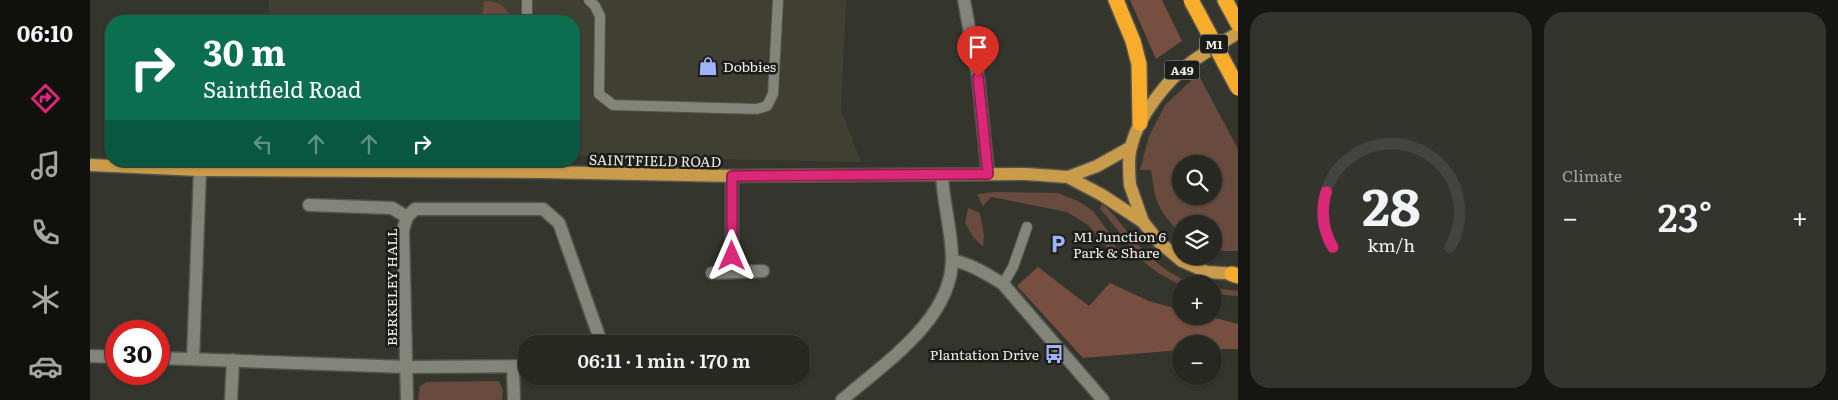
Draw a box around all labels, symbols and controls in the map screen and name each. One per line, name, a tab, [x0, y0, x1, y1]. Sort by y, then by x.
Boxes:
text: 06:10	[17, 16, 73, 49]
text: 30 m	[203, 25, 286, 77]
pin	[957, 26, 999, 77]
icon: arrive	[964, 33, 992, 61]
road number: M1	[1200, 34, 1228, 54]
icon: right	[120, 35, 185, 100]
shop icon: Dobbies	[697, 55, 719, 77]
place label: Dobbies	[723, 56, 776, 76]
road number: A49	[1164, 60, 1200, 80]
text: Saintfield Road	[203, 72, 362, 105]
icon: directions	[28, 81, 63, 116]
icon: left	[249, 130, 277, 158]
icon: ahead	[302, 130, 330, 158]
icon: ahead	[355, 130, 383, 158]
icon: right	[408, 130, 436, 158]
icon: music	[28, 148, 63, 183]
street label: SAINTFIELD ROAD	[589, 149, 722, 171]
map controls	[1172, 155, 1222, 385]
button: search	[1172, 155, 1222, 205]
text: Climate	[1562, 163, 1622, 187]
text: 28	[1362, 165, 1420, 242]
text: 23°	[1658, 187, 1712, 244]
text: −	[1562, 195, 1578, 237]
text: +	[1792, 195, 1808, 237]
icon: phone	[28, 215, 63, 250]
button: layers	[1172, 215, 1222, 265]
place label: M1 Junction 6 Park & Share	[1073, 226, 1166, 262]
street label: BERKELEY HALL	[381, 228, 401, 346]
position arrow	[705, 229, 757, 281]
text: km/h	[1367, 231, 1415, 258]
parking icon: M1 Junction 6 Park & Share	[1047, 233, 1069, 255]
button: +	[1172, 275, 1222, 325]
icon: climate	[28, 282, 63, 317]
speed limit sign: 30	[105, 320, 170, 385]
button: −	[1172, 335, 1222, 385]
bus stop icon: Plantation Drive	[1043, 343, 1065, 365]
place label: Plantation Drive	[930, 344, 1039, 364]
text: 06:11 · 1 min · 170 m	[577, 346, 751, 374]
icon: car	[28, 349, 63, 384]

